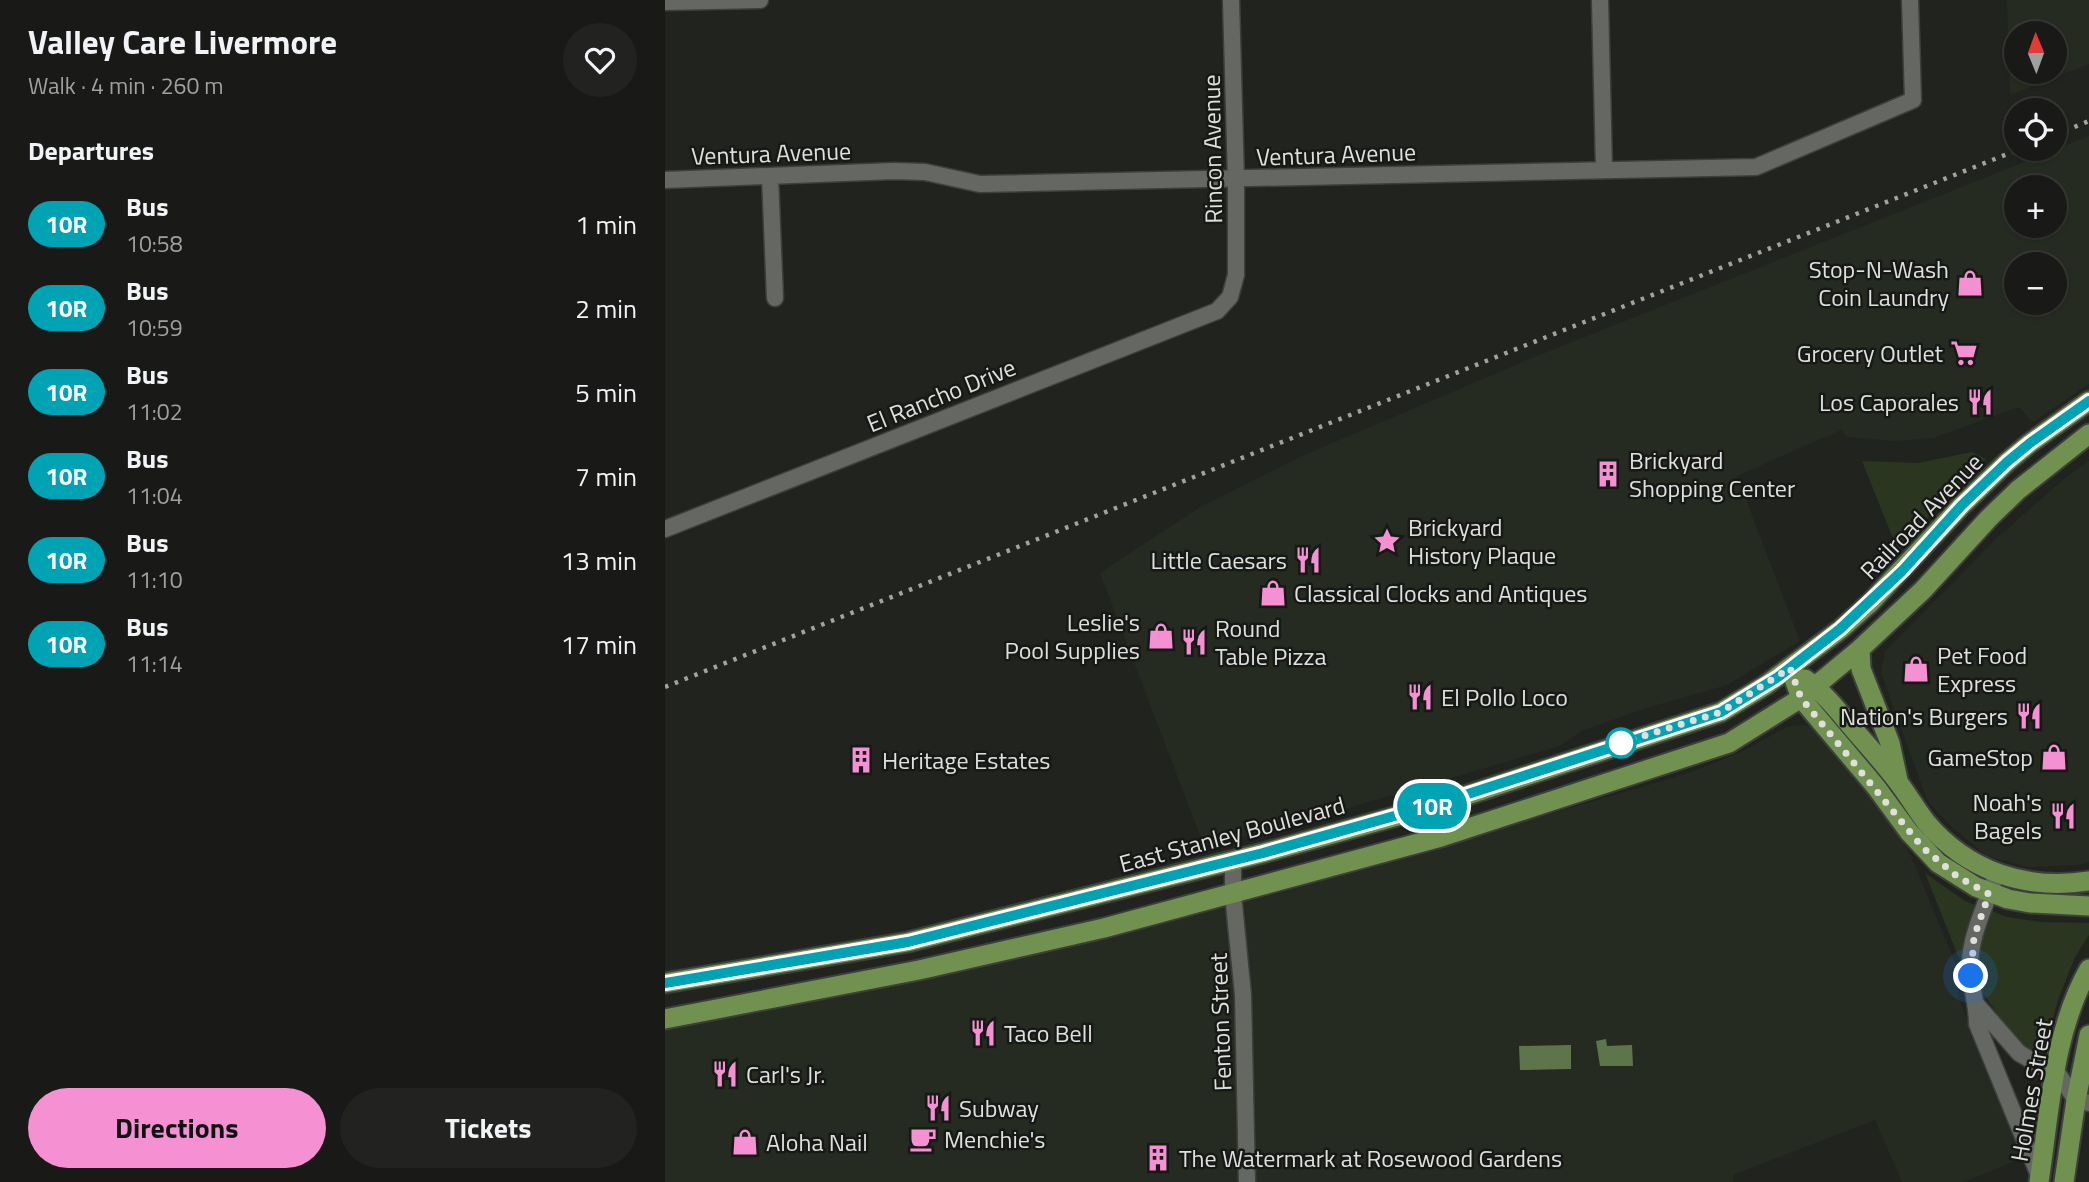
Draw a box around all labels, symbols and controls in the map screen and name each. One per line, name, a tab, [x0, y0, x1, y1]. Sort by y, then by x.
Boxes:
text: Valley Care Livermore	[28, 17, 337, 67]
north arrow	[2004, 21, 2067, 84]
map controls	[2004, 21, 2067, 315]
button: heart	[563, 23, 637, 97]
text: Walk · 4 min · 260 m	[28, 68, 224, 103]
street label: Rincon Avenue	[1193, 74, 1231, 224]
button: locate	[2004, 98, 2067, 161]
text: Departures	[28, 131, 154, 170]
street label: Ventura Avenue	[690, 132, 852, 174]
street label: Ventura Avenue	[1255, 133, 1417, 175]
button: +	[2004, 175, 2067, 238]
text: Bus	[126, 187, 168, 226]
text: 1 min	[575, 205, 637, 244]
text: 10R	[46, 206, 87, 242]
text: 10:58	[126, 226, 183, 261]
place label: Stop-N-Wash Coin Laundry	[1809, 251, 1949, 315]
button: −	[2004, 252, 2067, 315]
shop icon: Stop-N-Wash Coin Laundry	[1955, 268, 1985, 298]
text: Bus	[126, 271, 168, 310]
text: 2 min	[575, 289, 637, 328]
text: 10R	[46, 290, 87, 326]
text: 10:59	[126, 310, 183, 345]
place label: Grocery Outlet	[1797, 335, 1944, 371]
supermarket icon: Grocery Outlet	[1949, 338, 1979, 368]
street label: El Rancho Drive	[861, 349, 1021, 441]
text: Bus	[126, 355, 168, 394]
text: 5 min	[575, 373, 637, 412]
text: 10R	[46, 374, 87, 410]
place label: Los Caporales	[1819, 384, 1959, 420]
restaurant icon: Los Caporales	[1965, 387, 1995, 417]
text: 11:02	[126, 394, 183, 429]
text: Bus	[126, 439, 168, 478]
place label: Brickyard Shopping Center	[1629, 442, 1795, 506]
street label: Railroad Avenue	[1851, 445, 1991, 587]
text: 7 min	[575, 457, 637, 496]
text: 10R	[46, 458, 87, 494]
building icon: Brickyard Shopping Center	[1593, 459, 1623, 489]
text: 11:04	[126, 478, 183, 513]
place label: Brickyard History Plaque	[1408, 509, 1556, 573]
text: Bus	[126, 523, 168, 562]
place icon: Brickyard History Plaque	[1372, 526, 1402, 556]
text: 13 min	[561, 541, 637, 580]
text: 10R	[46, 542, 87, 578]
place label: Little Caesars	[1151, 542, 1287, 578]
restaurant icon: Little Caesars	[1293, 545, 1323, 575]
text: 11:10	[126, 562, 183, 597]
place label: Classical Clocks and Antiques	[1294, 575, 1588, 611]
shop icon: Classical Clocks and Antiques	[1258, 578, 1288, 608]
place label: Leslie's Pool Supplies	[1005, 604, 1140, 668]
text: Bus	[126, 607, 168, 646]
place label: Round Table Pizza	[1215, 610, 1326, 674]
shop icon: Leslie's Pool Supplies	[1146, 621, 1176, 651]
text: 17 min	[561, 625, 637, 664]
text: 10R	[46, 626, 87, 662]
restaurant icon: Round Table Pizza	[1179, 627, 1209, 657]
place label: Pet Food Express	[1937, 637, 2027, 701]
text: 11:14	[126, 646, 183, 681]
shop icon: Pet Food Express	[1901, 654, 1931, 684]
place label: El Pollo Loco	[1441, 679, 1568, 715]
restaurant icon: El Pollo Loco	[1405, 682, 1435, 712]
place label: Nation's Burgers	[1840, 698, 2008, 734]
restaurant icon: Nation's Burgers	[2014, 701, 2044, 731]
unlabelled marker	[1606, 728, 1636, 758]
place label: GameStop	[1928, 739, 2033, 775]
place label: Heritage Estates	[882, 742, 1051, 778]
shop icon: GameStop	[2039, 742, 2069, 772]
building icon: Heritage Estates	[846, 745, 876, 775]
line badge: 10R	[1392, 783, 1472, 829]
place label: Noah's Bagels	[1973, 784, 2042, 848]
street label: East Stanley Boulevard	[1115, 787, 1349, 881]
text: 10R	[1411, 788, 1453, 824]
restaurant icon: Noah's Bagels	[2048, 801, 2078, 831]
street label: Fenton Street	[1200, 952, 1240, 1092]
your location	[1953, 958, 1988, 993]
place label: Taco Bell	[1004, 1015, 1093, 1051]
street label: Holmes Street	[2001, 1015, 2061, 1164]
restaurant icon: Taco Bell	[968, 1018, 998, 1048]
place label: Carl's Jr.	[746, 1056, 825, 1092]
restaurant icon: Carl's Jr.	[710, 1059, 740, 1089]
button: Directions	[28, 1088, 326, 1168]
button: Tickets	[340, 1088, 637, 1168]
place label: Subway	[959, 1090, 1039, 1126]
restaurant icon: Subway	[923, 1093, 953, 1123]
place label: Menchie's	[944, 1121, 1046, 1157]
place label: Aloha Nail	[766, 1124, 868, 1160]
cafe icon: Menchie's	[908, 1124, 938, 1154]
shop icon: Aloha Nail	[730, 1127, 760, 1157]
place label: The Watermark at Rosewood Gardens	[1179, 1140, 1562, 1176]
building icon: The Watermark at Rosewood Gardens	[1143, 1143, 1173, 1173]

